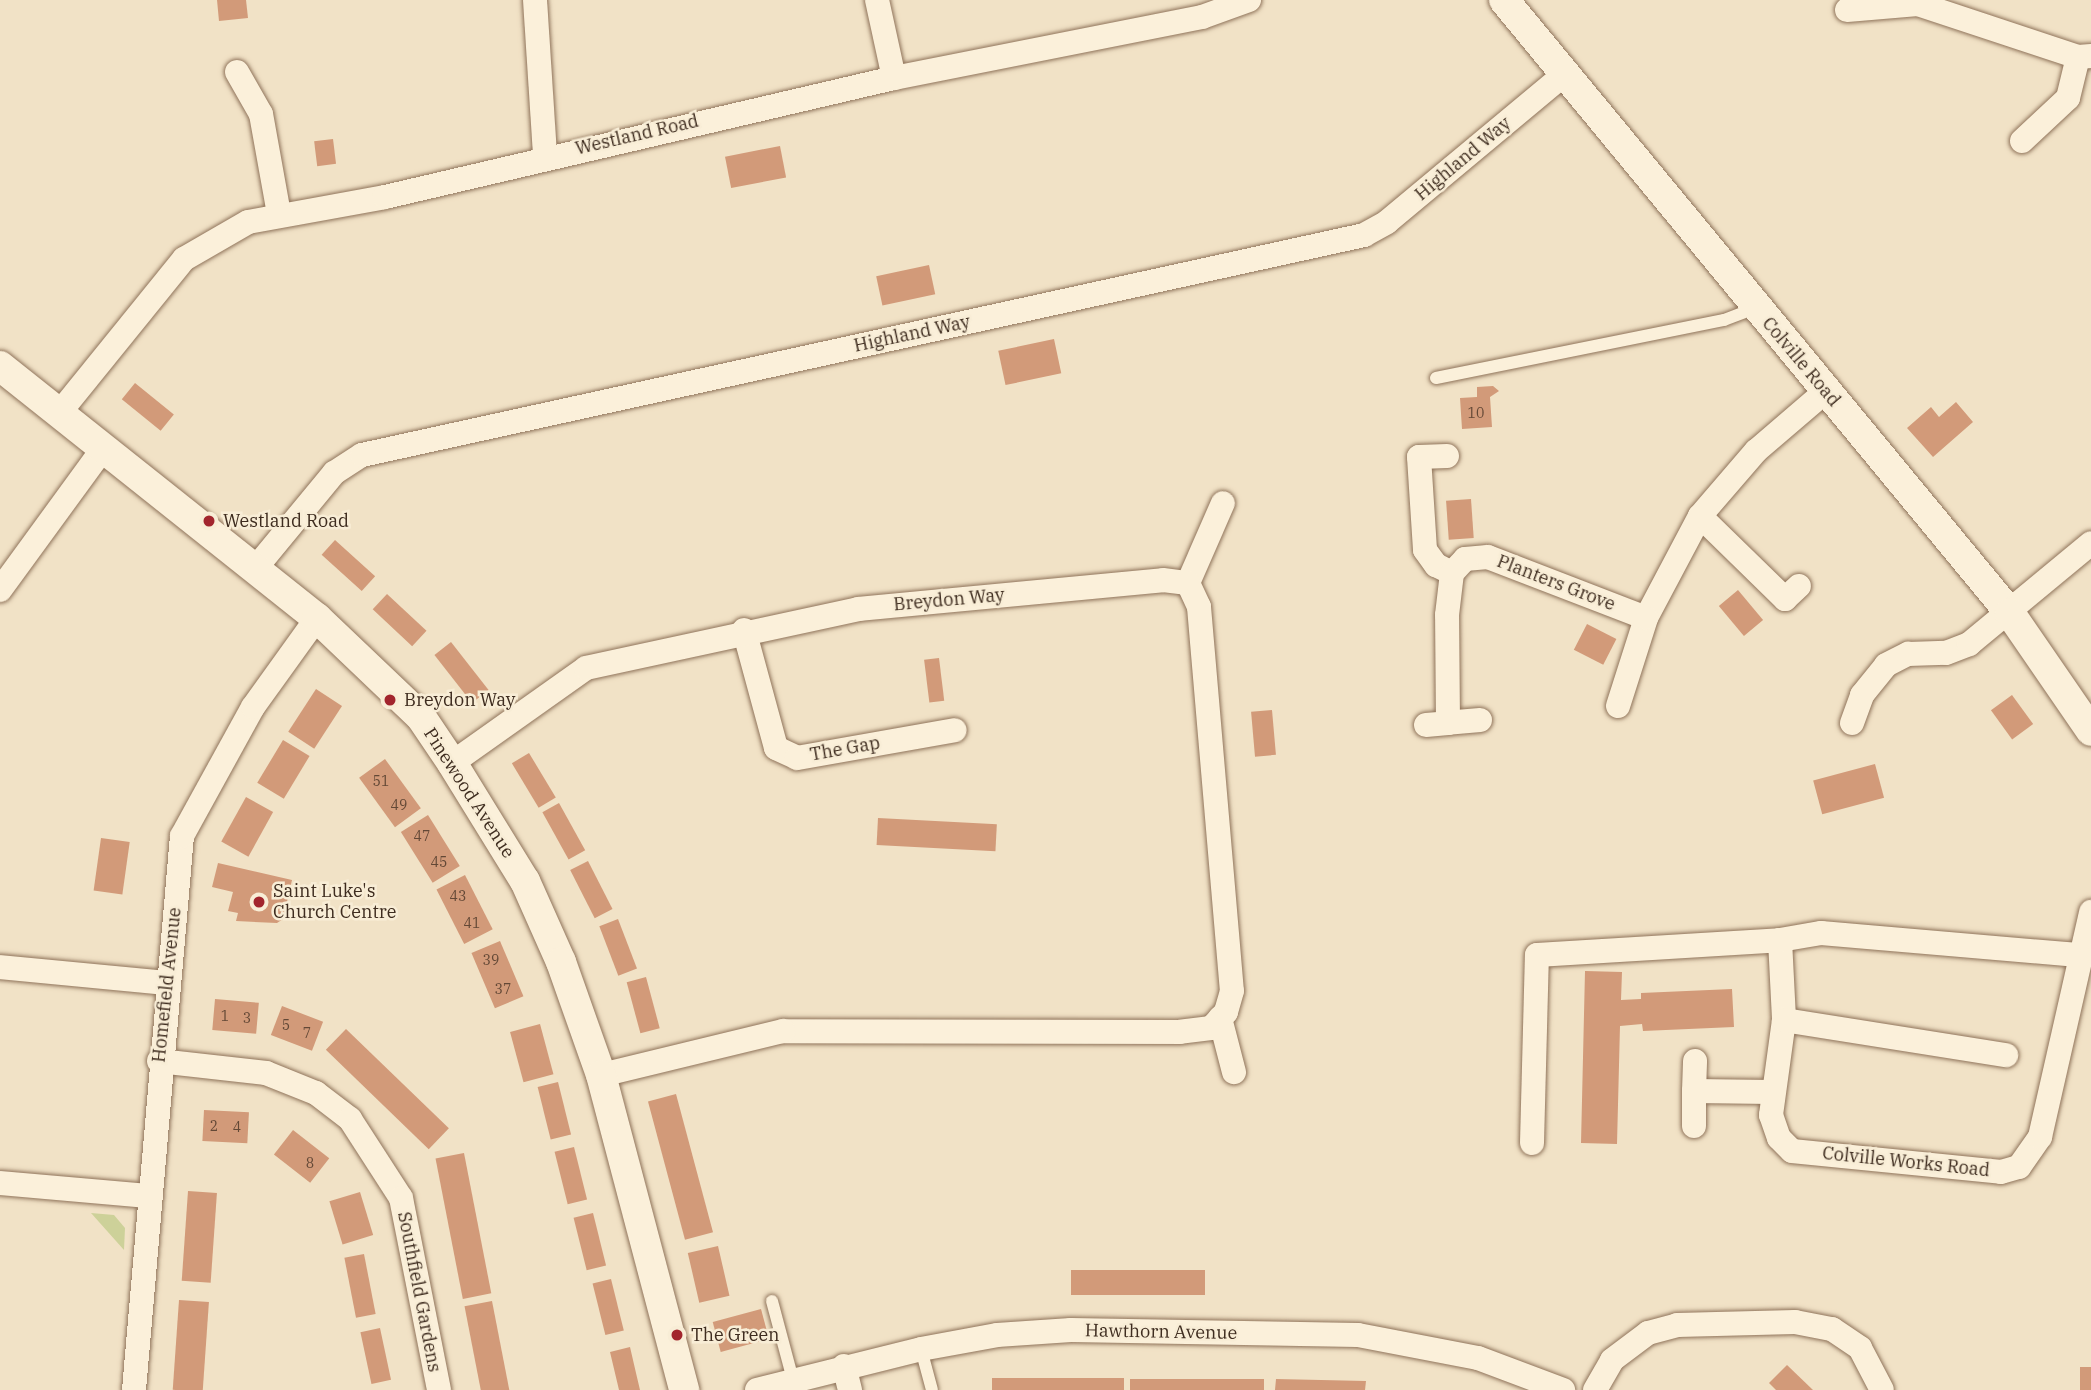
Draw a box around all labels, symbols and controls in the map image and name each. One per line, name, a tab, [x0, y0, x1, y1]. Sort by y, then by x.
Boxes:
street label: Westland Road	[573, 110, 701, 160]
street label: Highland Way	[1411, 113, 1515, 205]
street label: Highland Way	[852, 311, 972, 357]
street label: Colville Road	[1757, 313, 1845, 411]
house number: 10	[1468, 405, 1484, 421]
place label: Westland Road	[223, 510, 349, 532]
marker: Westland Road	[201, 513, 217, 529]
street label: Planters Grove	[1494, 551, 1618, 615]
street label: Breydon Way	[893, 584, 1005, 616]
place label: Breydon Way	[404, 689, 515, 711]
marker: Breydon Way	[382, 692, 398, 708]
street label: Pinewood Avenue	[419, 724, 519, 862]
street label: The Gap	[808, 732, 882, 766]
house number: 51	[373, 773, 389, 789]
house number: 49	[391, 797, 407, 813]
house number: 47	[414, 828, 430, 844]
house number: 45	[431, 854, 447, 870]
place label: Saint Luke's Church Centre	[273, 881, 396, 924]
house number: 43	[450, 888, 466, 904]
marker: Saint Luke's Church Centre	[251, 894, 267, 910]
street label: Homefield Avenue	[148, 906, 186, 1064]
house number: 41	[464, 915, 480, 931]
house number: 39	[483, 952, 499, 968]
house number: 37	[495, 981, 511, 997]
house number: 1	[221, 1008, 229, 1024]
house number: 3	[243, 1010, 251, 1026]
house number: 5	[282, 1017, 290, 1033]
house number: 7	[303, 1025, 311, 1041]
house number: 2	[210, 1118, 218, 1134]
house number: 4	[233, 1119, 241, 1135]
street label: Colville Works Road	[1821, 1142, 1991, 1182]
house number: 8	[306, 1155, 314, 1171]
street label: Southfield Gardens	[393, 1210, 445, 1374]
street label: Hawthorn Avenue	[1085, 1320, 1237, 1344]
place label: The Green	[691, 1324, 780, 1346]
marker: The Green	[669, 1327, 685, 1343]

